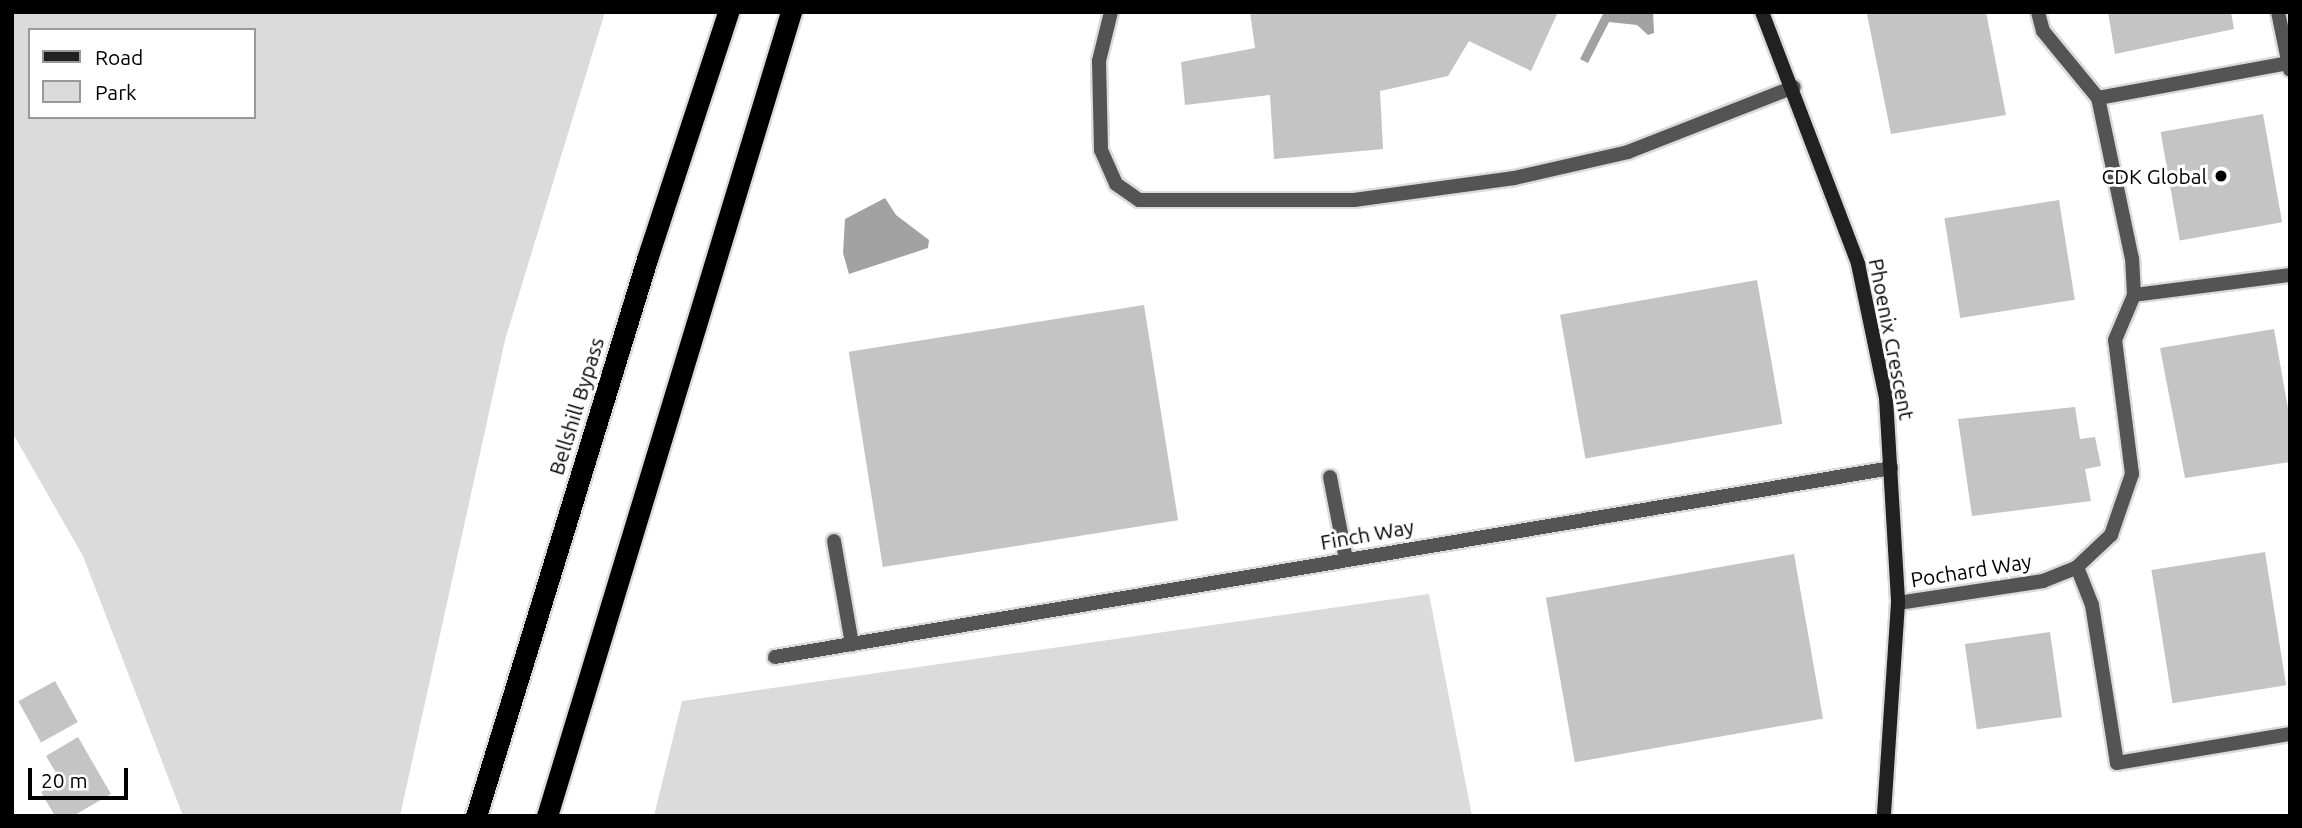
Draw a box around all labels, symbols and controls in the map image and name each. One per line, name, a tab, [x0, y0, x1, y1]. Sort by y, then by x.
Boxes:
legend	[28, 28, 256, 119]
text: Road	[95, 45, 143, 69]
text: Park	[95, 80, 137, 104]
place label: CDK Global	[2101, 163, 2207, 189]
marker: CDK Global	[2213, 168, 2229, 184]
street label: Phoenix Crescent	[1864, 256, 1920, 422]
street label: Bellshill Bypass	[543, 334, 609, 478]
street label: Finch Way	[1318, 513, 1416, 555]
street label: Pochard Way	[1909, 548, 2033, 592]
scale bar	[32, 754, 131, 798]
text: 20 m	[41, 768, 88, 792]

